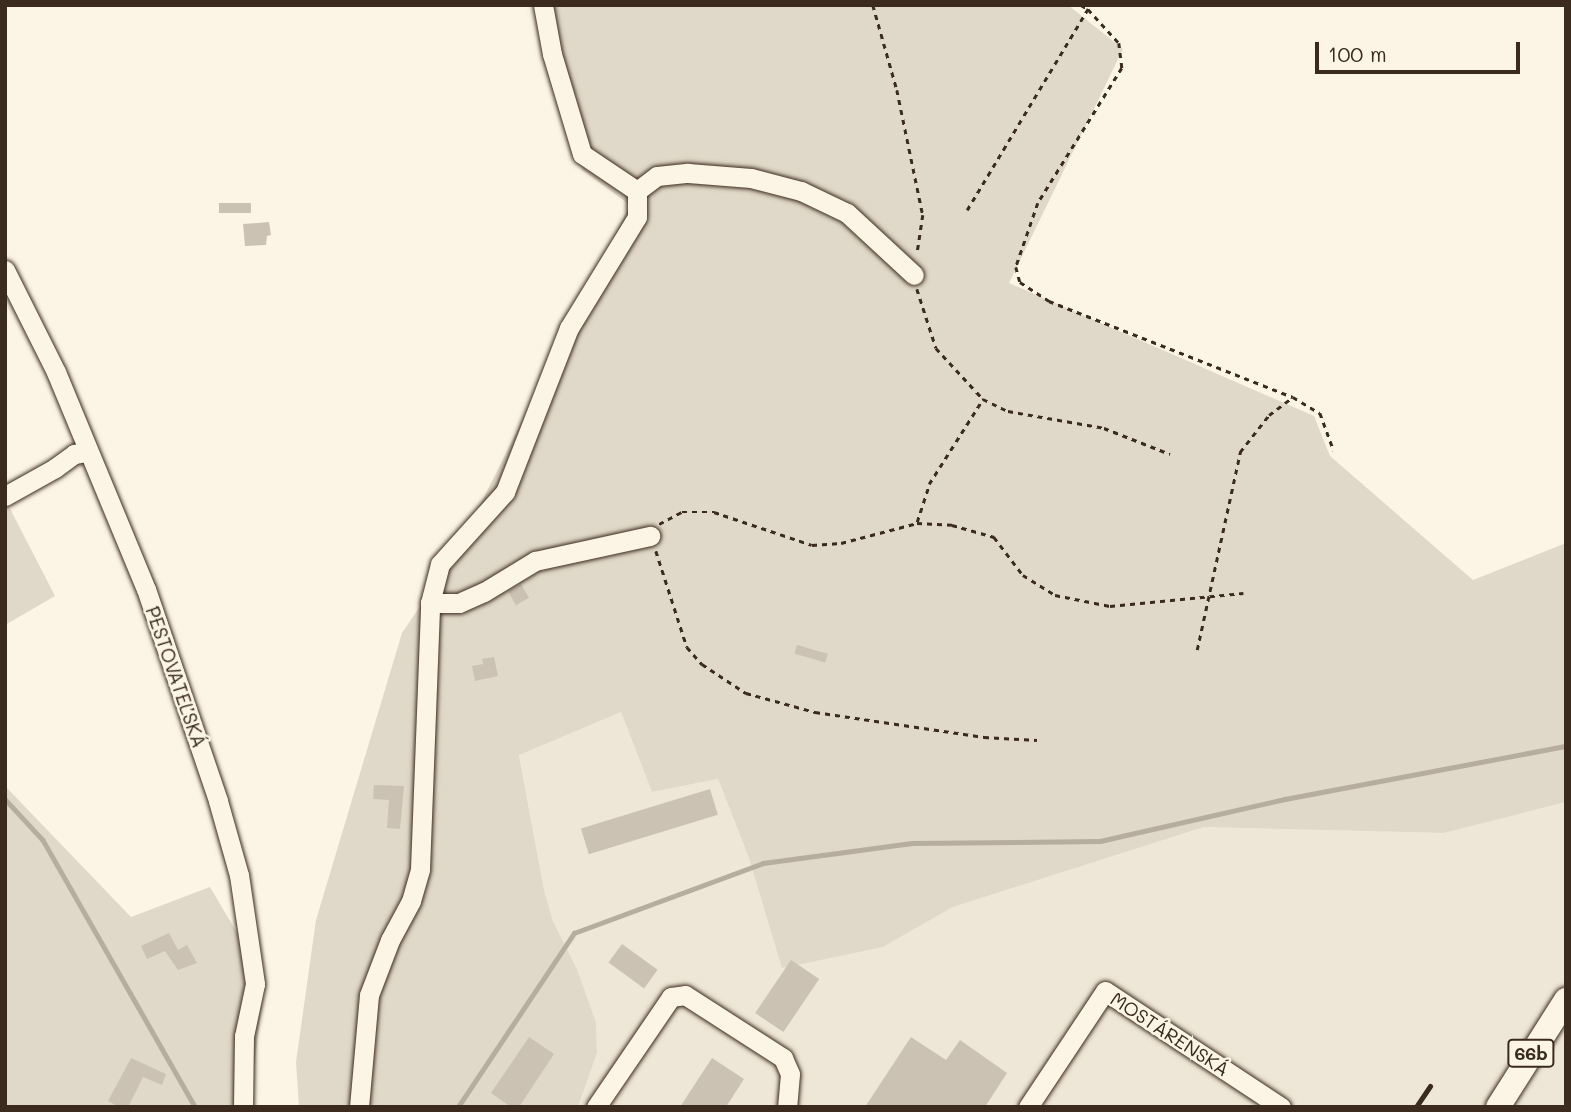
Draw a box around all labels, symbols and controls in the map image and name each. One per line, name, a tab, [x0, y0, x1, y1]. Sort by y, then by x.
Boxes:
scale bar	[1319, 28, 1524, 72]
text: 100 m	[1328, 40, 1387, 67]
street label: PESTOVATEĽSKÁ	[141, 603, 211, 751]
street label: MOSTÁRENSKÁ	[1106, 987, 1234, 1081]
road number: 66b	[1506, 1038, 1556, 1068]

